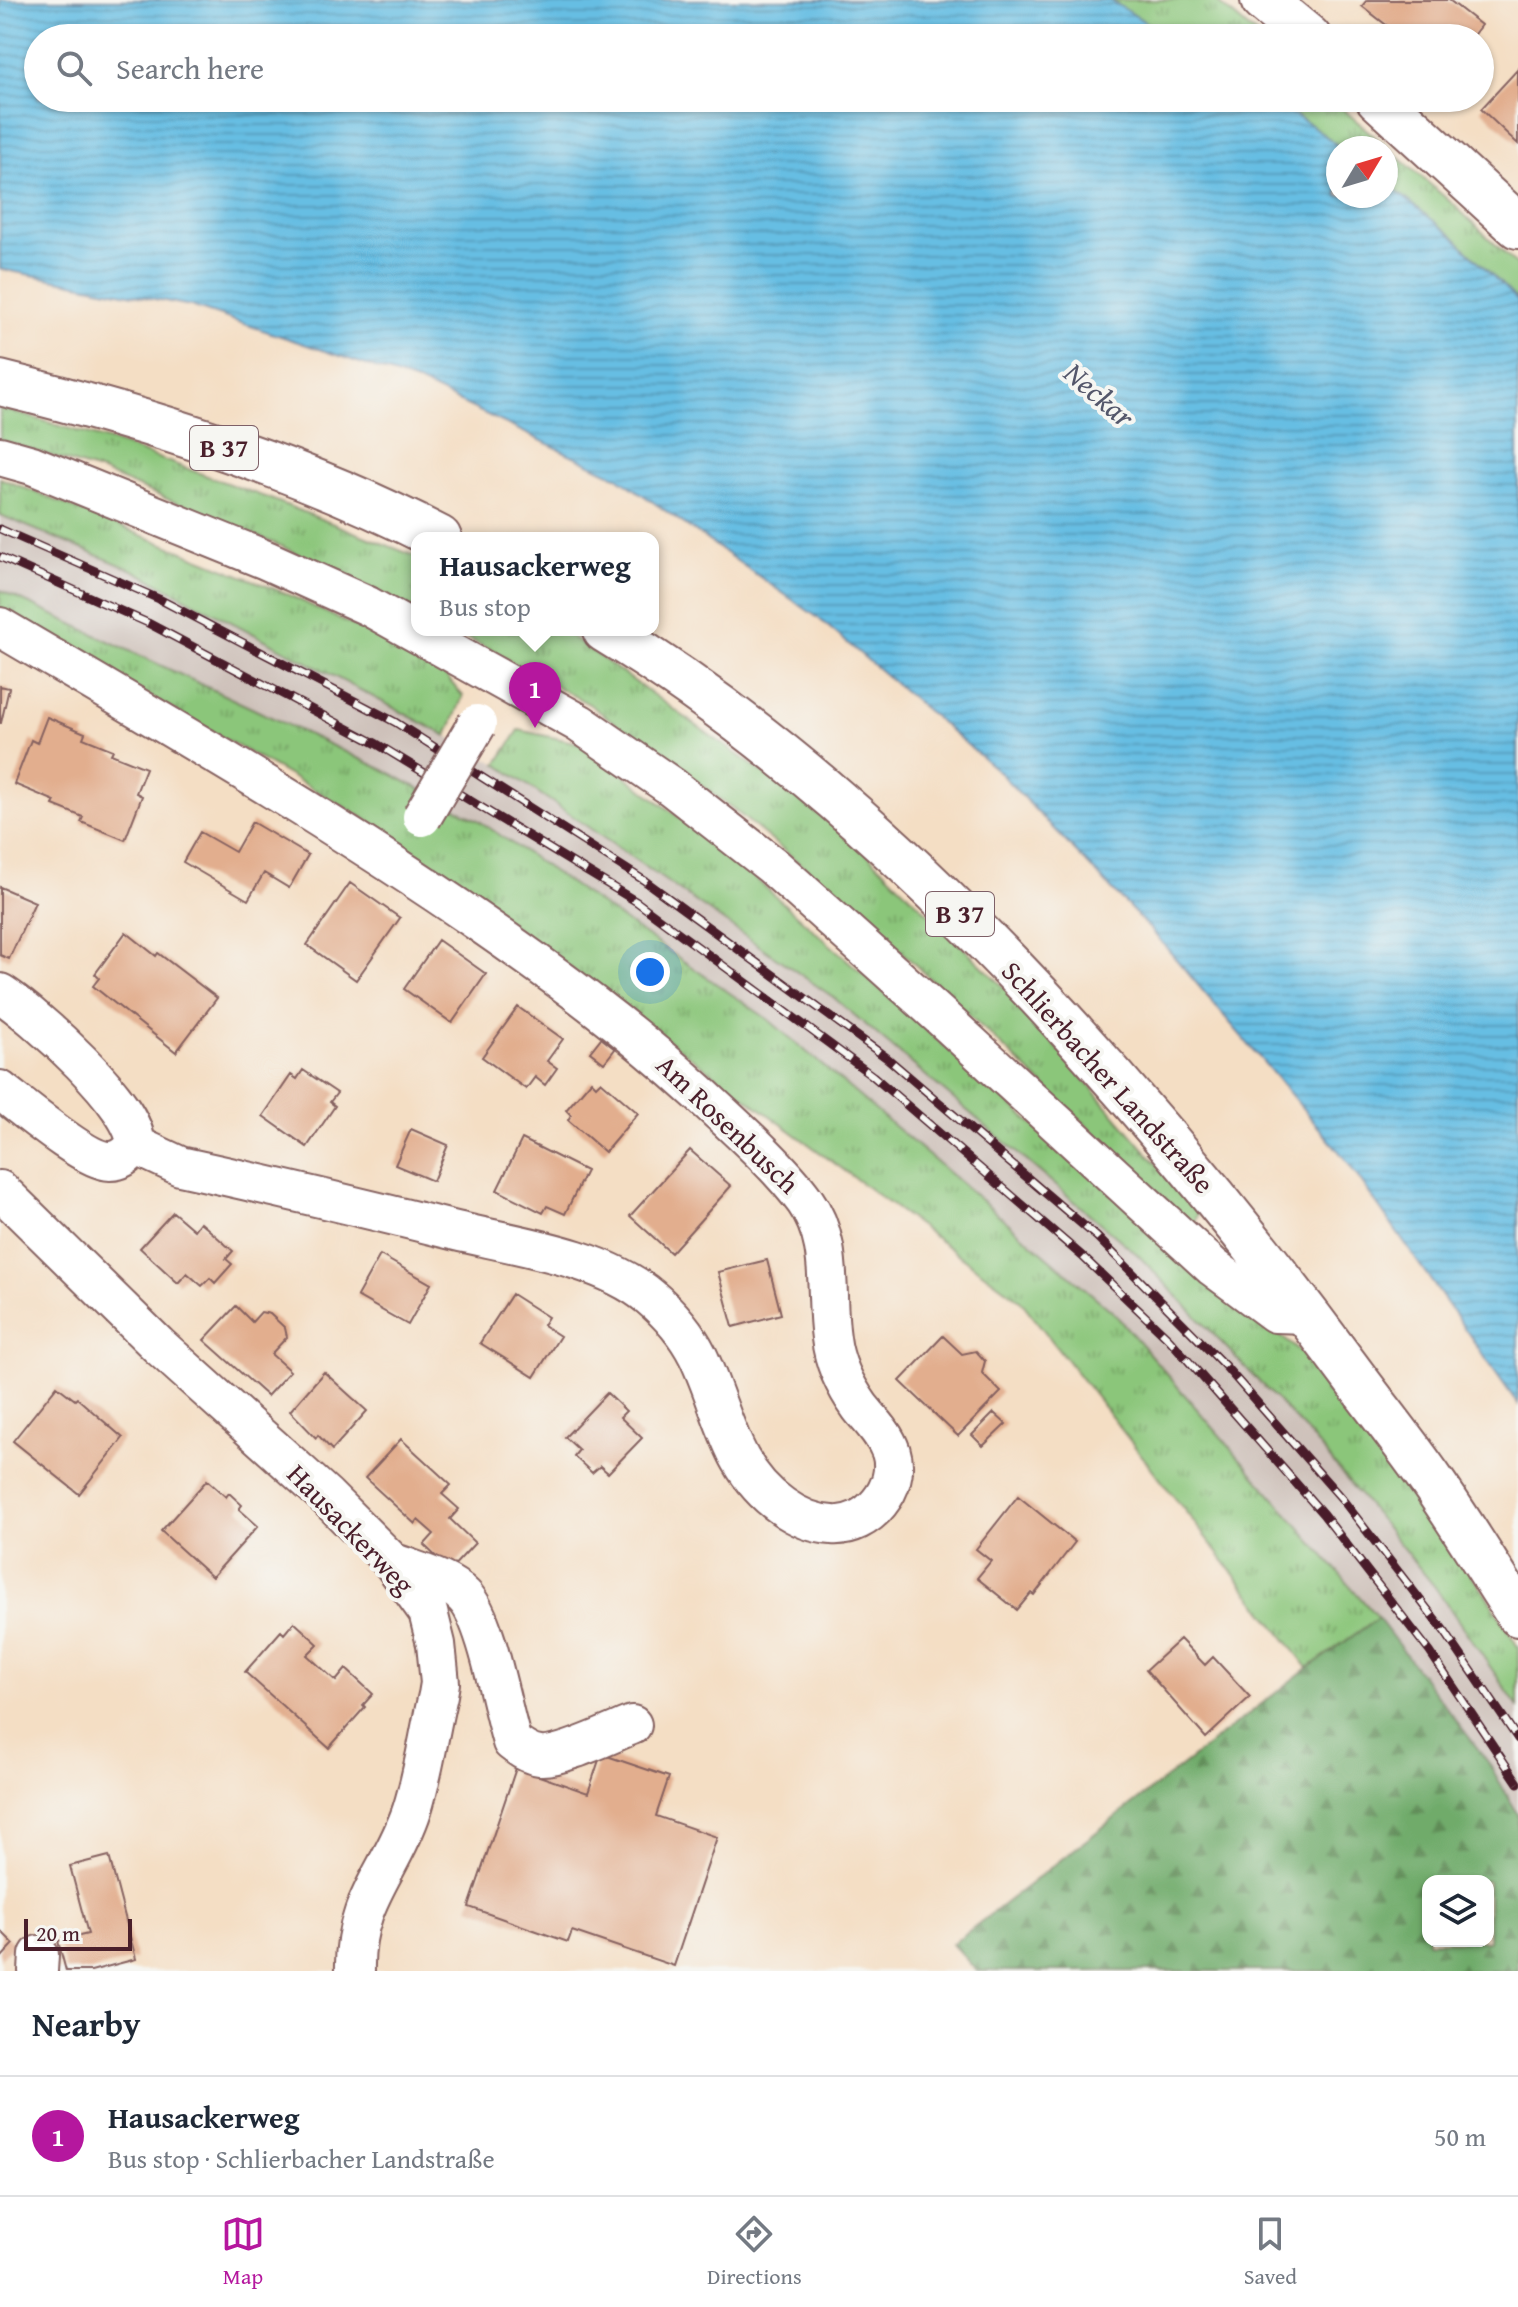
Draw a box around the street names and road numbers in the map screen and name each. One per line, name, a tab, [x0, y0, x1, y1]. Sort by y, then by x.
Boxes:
road number: B 37	[190, 426, 258, 470]
road number: B 37	[926, 892, 994, 936]
street label: Schlierbacher Landstraße	[993, 951, 1224, 1202]
street label: Am Rosenbusch	[648, 1045, 809, 1203]
street label: Hausackerweg	[278, 1454, 425, 1603]

